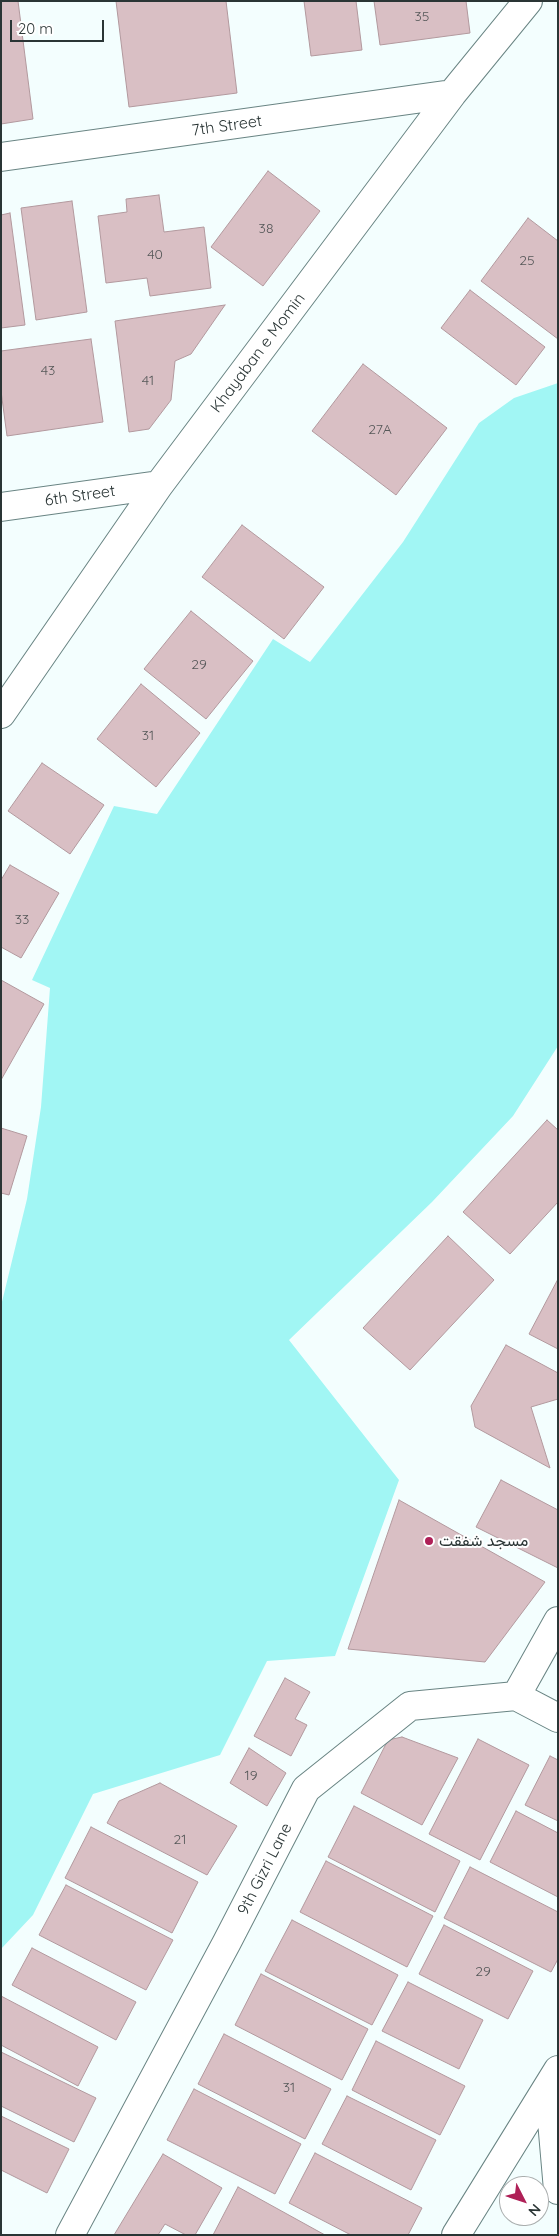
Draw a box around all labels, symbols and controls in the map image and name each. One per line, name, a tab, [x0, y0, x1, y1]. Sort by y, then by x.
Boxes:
house number: 35	[415, 9, 429, 25]
scale bar	[12, 10, 106, 42]
text: 20 m	[18, 19, 53, 38]
street label: 7th Street	[191, 112, 263, 140]
house number: 38	[259, 221, 273, 237]
house number: 40	[147, 247, 163, 263]
house number: 25	[519, 253, 535, 269]
street label: Khayaban e Momin	[207, 289, 309, 417]
house number: 43	[41, 363, 55, 379]
house number: 41	[142, 373, 154, 389]
house number: 27A	[368, 422, 392, 438]
street label: 6th Street	[43, 482, 117, 510]
house number: 29	[191, 657, 207, 673]
house number: 31	[142, 728, 154, 744]
house number: 33	[15, 912, 29, 928]
place label: مسجد شفقت	[439, 1531, 528, 1551]
marker: مسجد شفقت	[423, 1535, 435, 1547]
house number: 19	[245, 1768, 257, 1784]
street label: 9th Gizri Lane	[234, 1820, 296, 1918]
house number: 21	[174, 1832, 186, 1848]
house number: 29	[475, 1964, 491, 1980]
house number: 31	[283, 2080, 295, 2096]
north arrow	[499, 2176, 549, 2226]
text: N	[524, 2200, 545, 2220]

